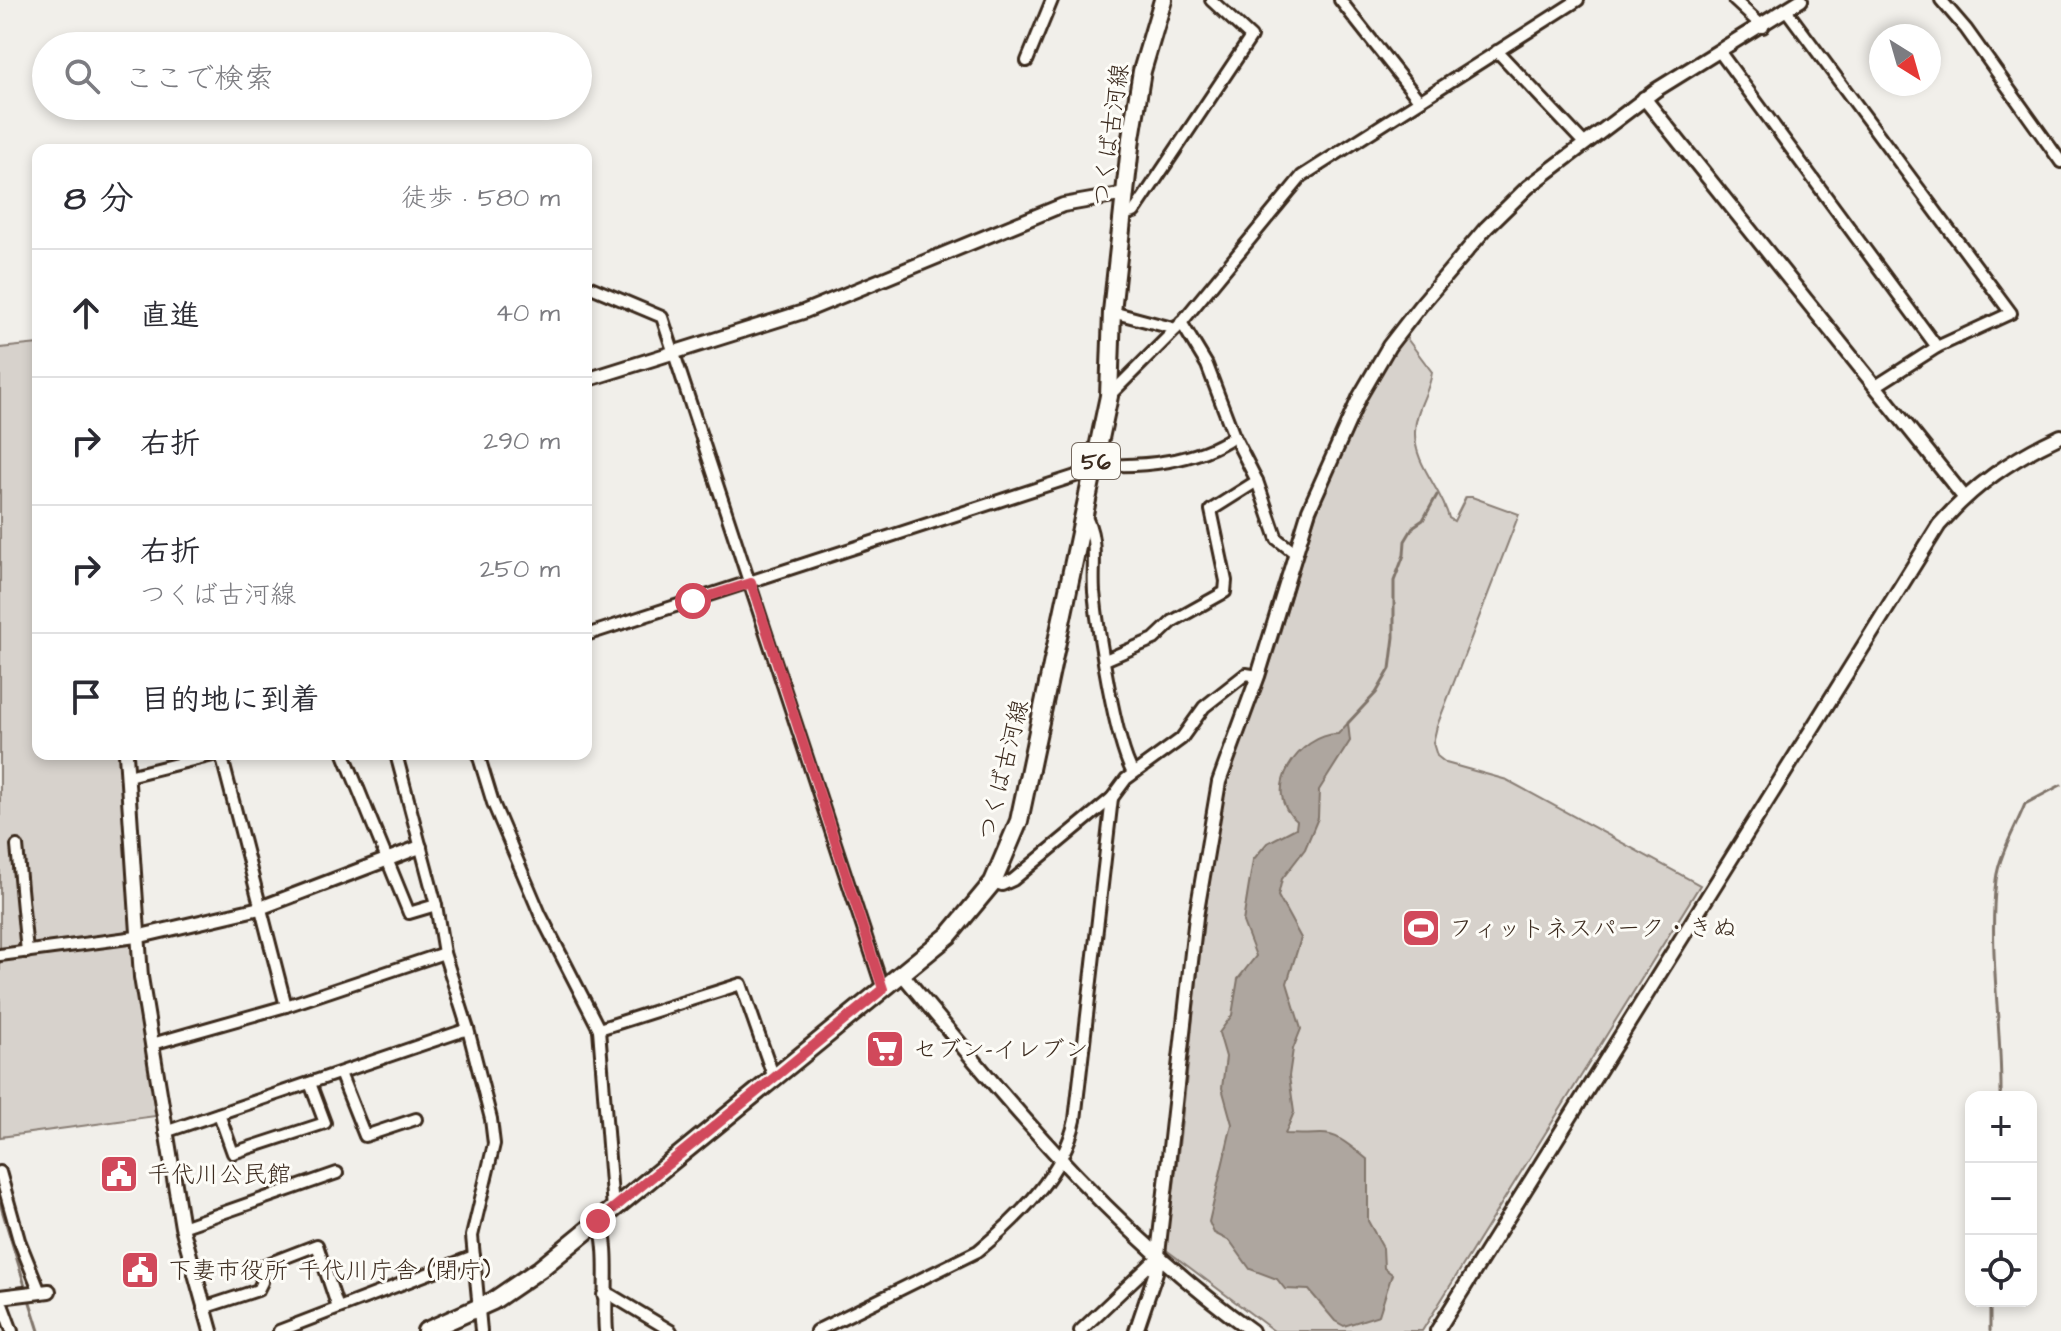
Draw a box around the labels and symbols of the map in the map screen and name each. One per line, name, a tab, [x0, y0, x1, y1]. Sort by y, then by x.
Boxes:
north arrow	[1869, 24, 1941, 96]
street label: つくば古河線	[1084, 61, 1138, 209]
road number: 56	[1072, 443, 1120, 479]
route start	[675, 583, 711, 619]
street label: つくば古河線	[970, 696, 1038, 844]
sports icon: フィットネスパーク・きぬ	[1400, 907, 1442, 949]
place label: フィットネスパーク・きぬ	[1449, 912, 1737, 946]
supermarket icon: セブン-イレブン	[864, 1028, 906, 1070]
place label: セブン-イレブン	[913, 1033, 1088, 1067]
public building icon: 千代川公民館	[98, 1153, 140, 1195]
place label: 千代川公民館	[147, 1158, 291, 1192]
route end	[580, 1203, 616, 1239]
public building icon: 下妻市役所 千代川庁舎 (閉庁)	[119, 1249, 161, 1291]
place label: 下妻市役所 千代川庁舎 (閉庁)	[168, 1254, 491, 1288]

